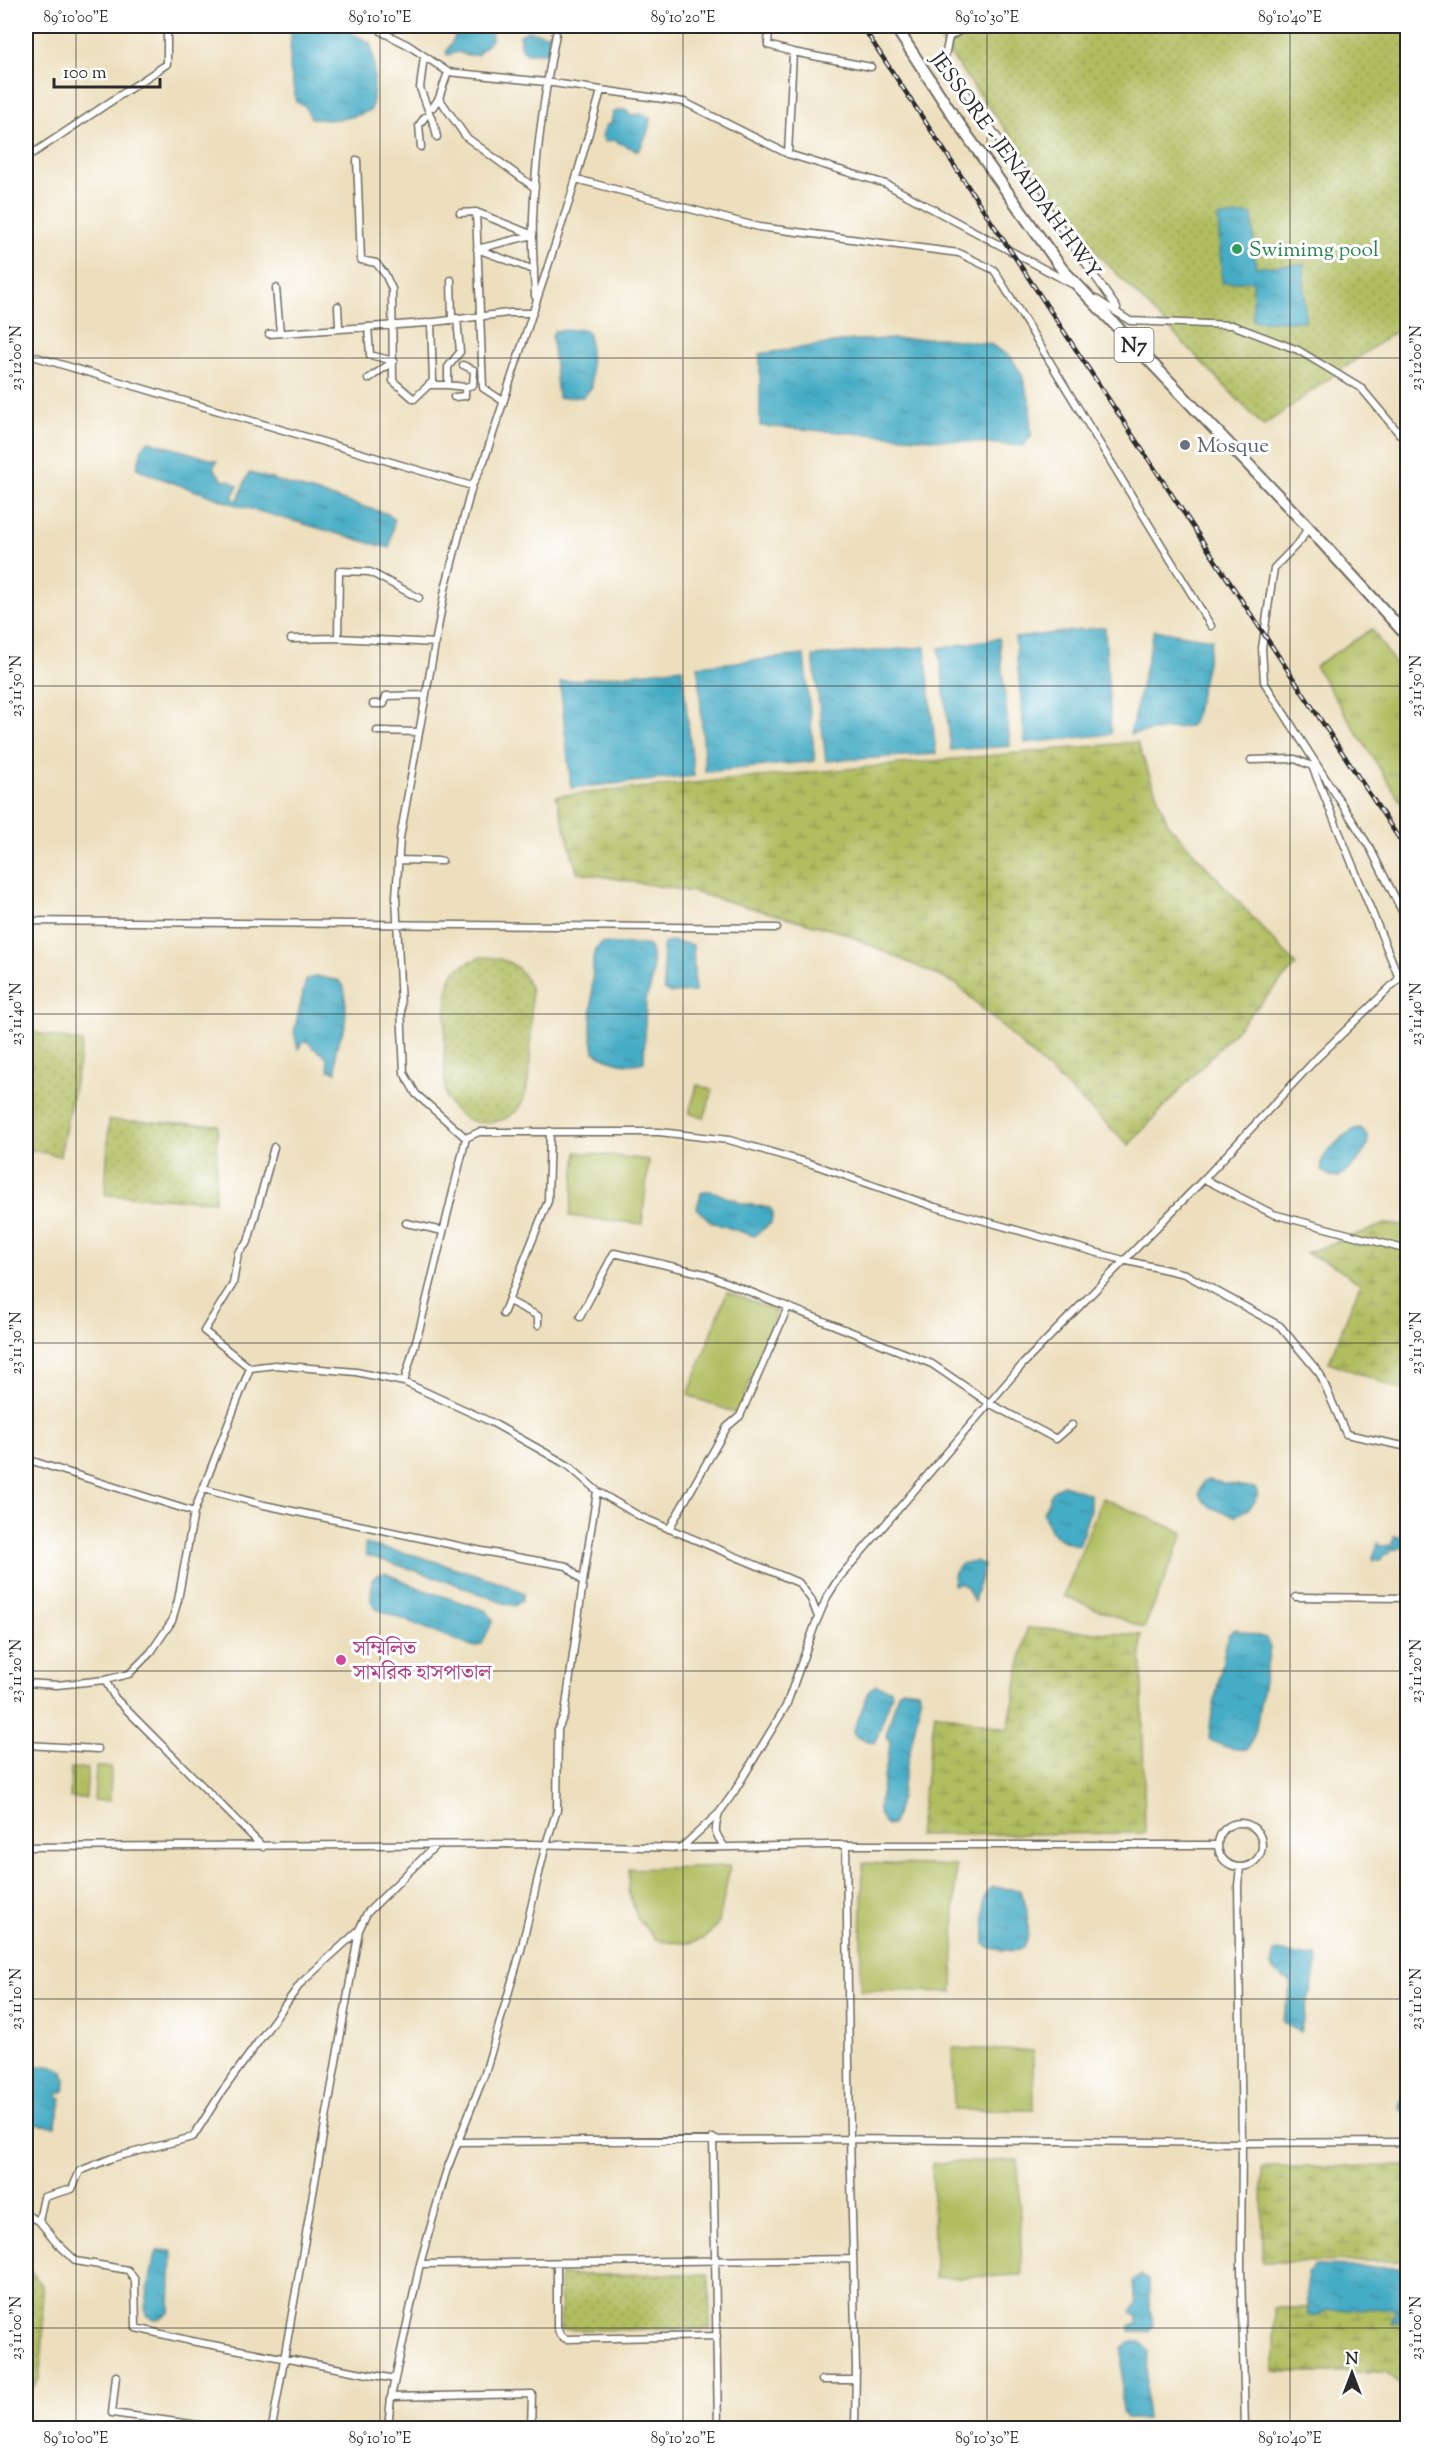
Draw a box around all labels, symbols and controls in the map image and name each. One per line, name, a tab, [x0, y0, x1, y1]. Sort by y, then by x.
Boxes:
text: 89°10'00"E	[44, 8, 108, 29]
text: 89°10'10"E	[349, 8, 411, 29]
text: 89°10'20"E	[651, 8, 715, 29]
text: 89°10'30"E	[955, 8, 1019, 29]
text: 89°10'40"E	[1258, 8, 1322, 29]
street label: JESSORE - JENAIDAH HWY	[921, 46, 1107, 286]
scale bar	[54, 51, 160, 89]
text: 100 m	[63, 61, 107, 87]
place label: Swimimg pool	[1249, 236, 1379, 266]
marker: Swimimg pool	[1230, 242, 1244, 256]
text: 23°12'00"N	[7, 325, 28, 391]
text: 23°12'00"N	[1407, 325, 1428, 391]
road number: N7	[1114, 328, 1154, 362]
place label: Mosque	[1197, 432, 1269, 462]
marker: Mosque	[1178, 438, 1192, 452]
text: 23°11'50"N	[7, 655, 28, 717]
text: 23°11'50"N	[1407, 655, 1428, 717]
text: 23°11'40"N	[7, 983, 28, 1045]
text: 23°11'40"N	[1407, 983, 1428, 1045]
text: 23°11'30"N	[7, 1312, 28, 1374]
text: 23°11'30"N	[1407, 1312, 1428, 1374]
place label: সম্মিলিত সামরিক হাসপাতাল	[352, 1635, 492, 1689]
text: 23°11'20"N	[7, 1639, 28, 1703]
text: 23°11'20"N	[1407, 1639, 1428, 1703]
marker: সম্মিলিত সামরিক হাসপাতাল	[334, 1653, 348, 1667]
text: 23°11'10"N	[7, 1968, 28, 2030]
text: 23°11'10"N	[1407, 1968, 1428, 2030]
text: 23°11'00"N	[7, 2296, 28, 2360]
text: 23°11'00"N	[1407, 2296, 1428, 2360]
north arrow	[1322, 2343, 1382, 2403]
text: N	[1346, 2349, 1359, 2372]
text: 89°10'00"E	[44, 2429, 108, 2450]
text: 89°10'10"E	[349, 2429, 411, 2450]
text: 89°10'20"E	[651, 2429, 715, 2450]
text: 89°10'30"E	[955, 2429, 1019, 2450]
text: 89°10'40"E	[1258, 2429, 1322, 2450]

